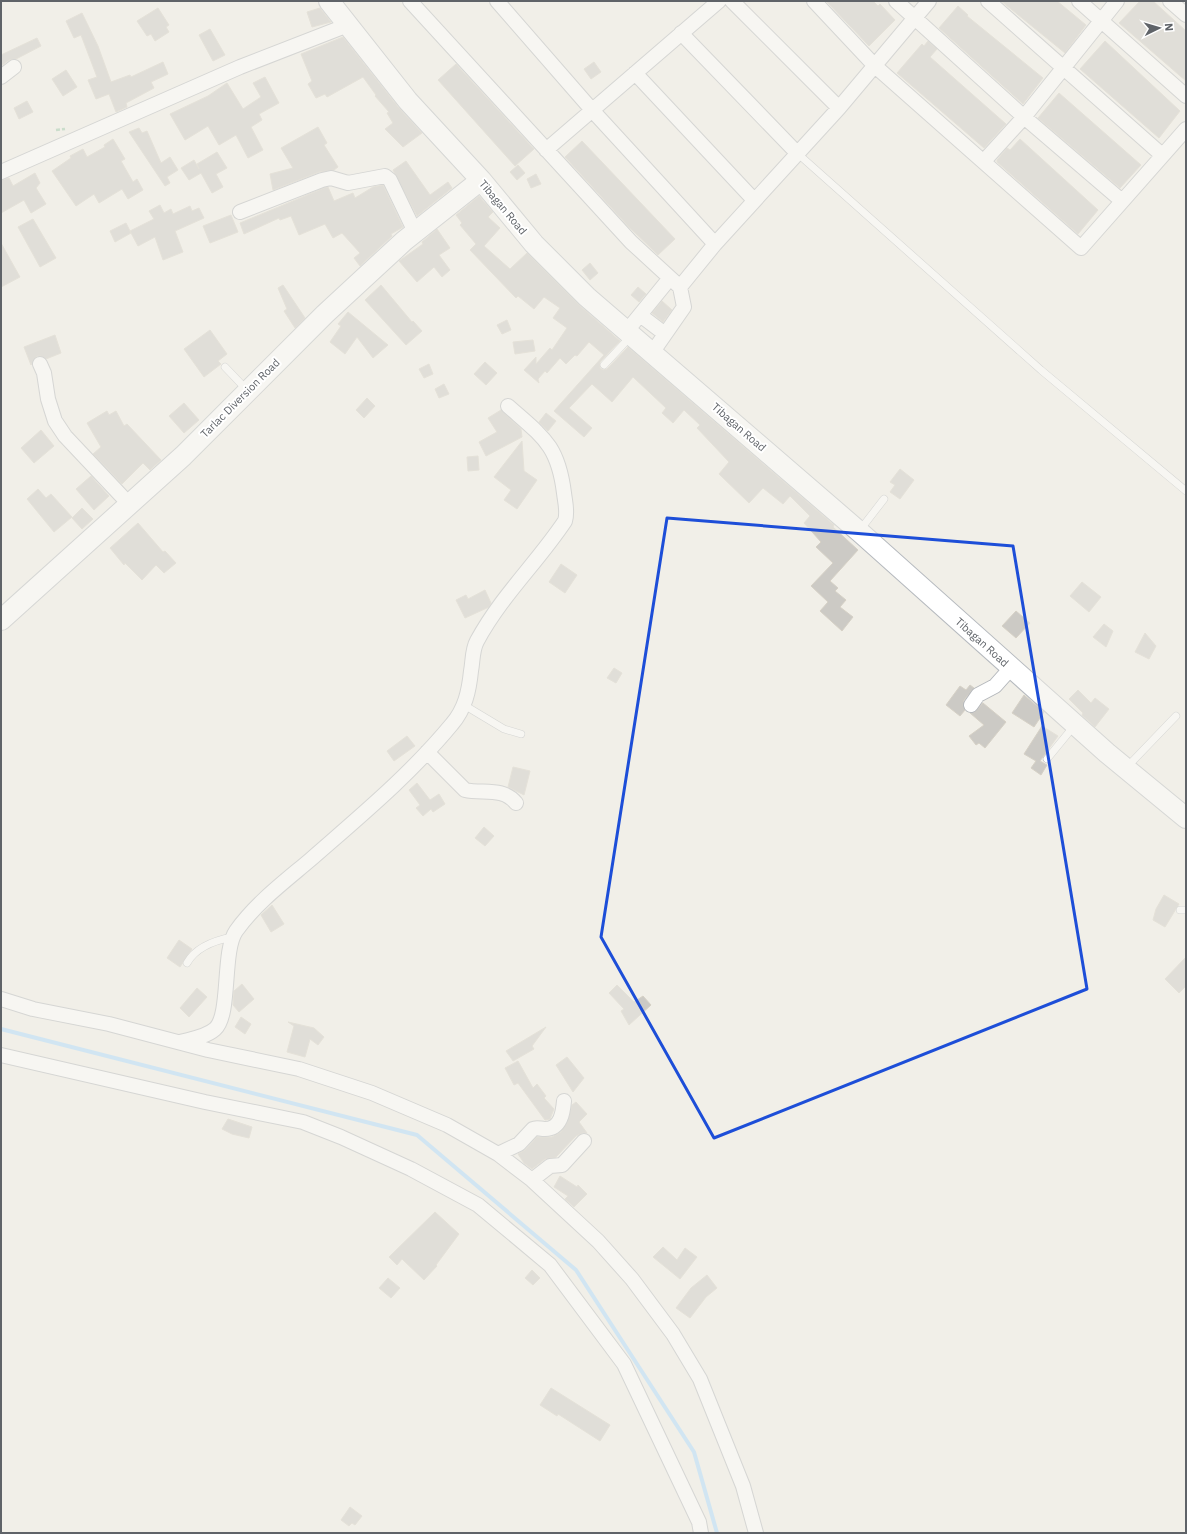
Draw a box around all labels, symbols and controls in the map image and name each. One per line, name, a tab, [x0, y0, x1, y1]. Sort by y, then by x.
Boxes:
north arrow	[1139, 8, 1179, 48]
text: N	[1162, 23, 1176, 32]
street label: Tibagan Road	[476, 177, 530, 237]
street label: Tarlac Diversion Road	[197, 355, 283, 441]
street label: Tibagan Road	[709, 400, 769, 454]
street label: Tibagan Road	[952, 614, 1012, 670]

